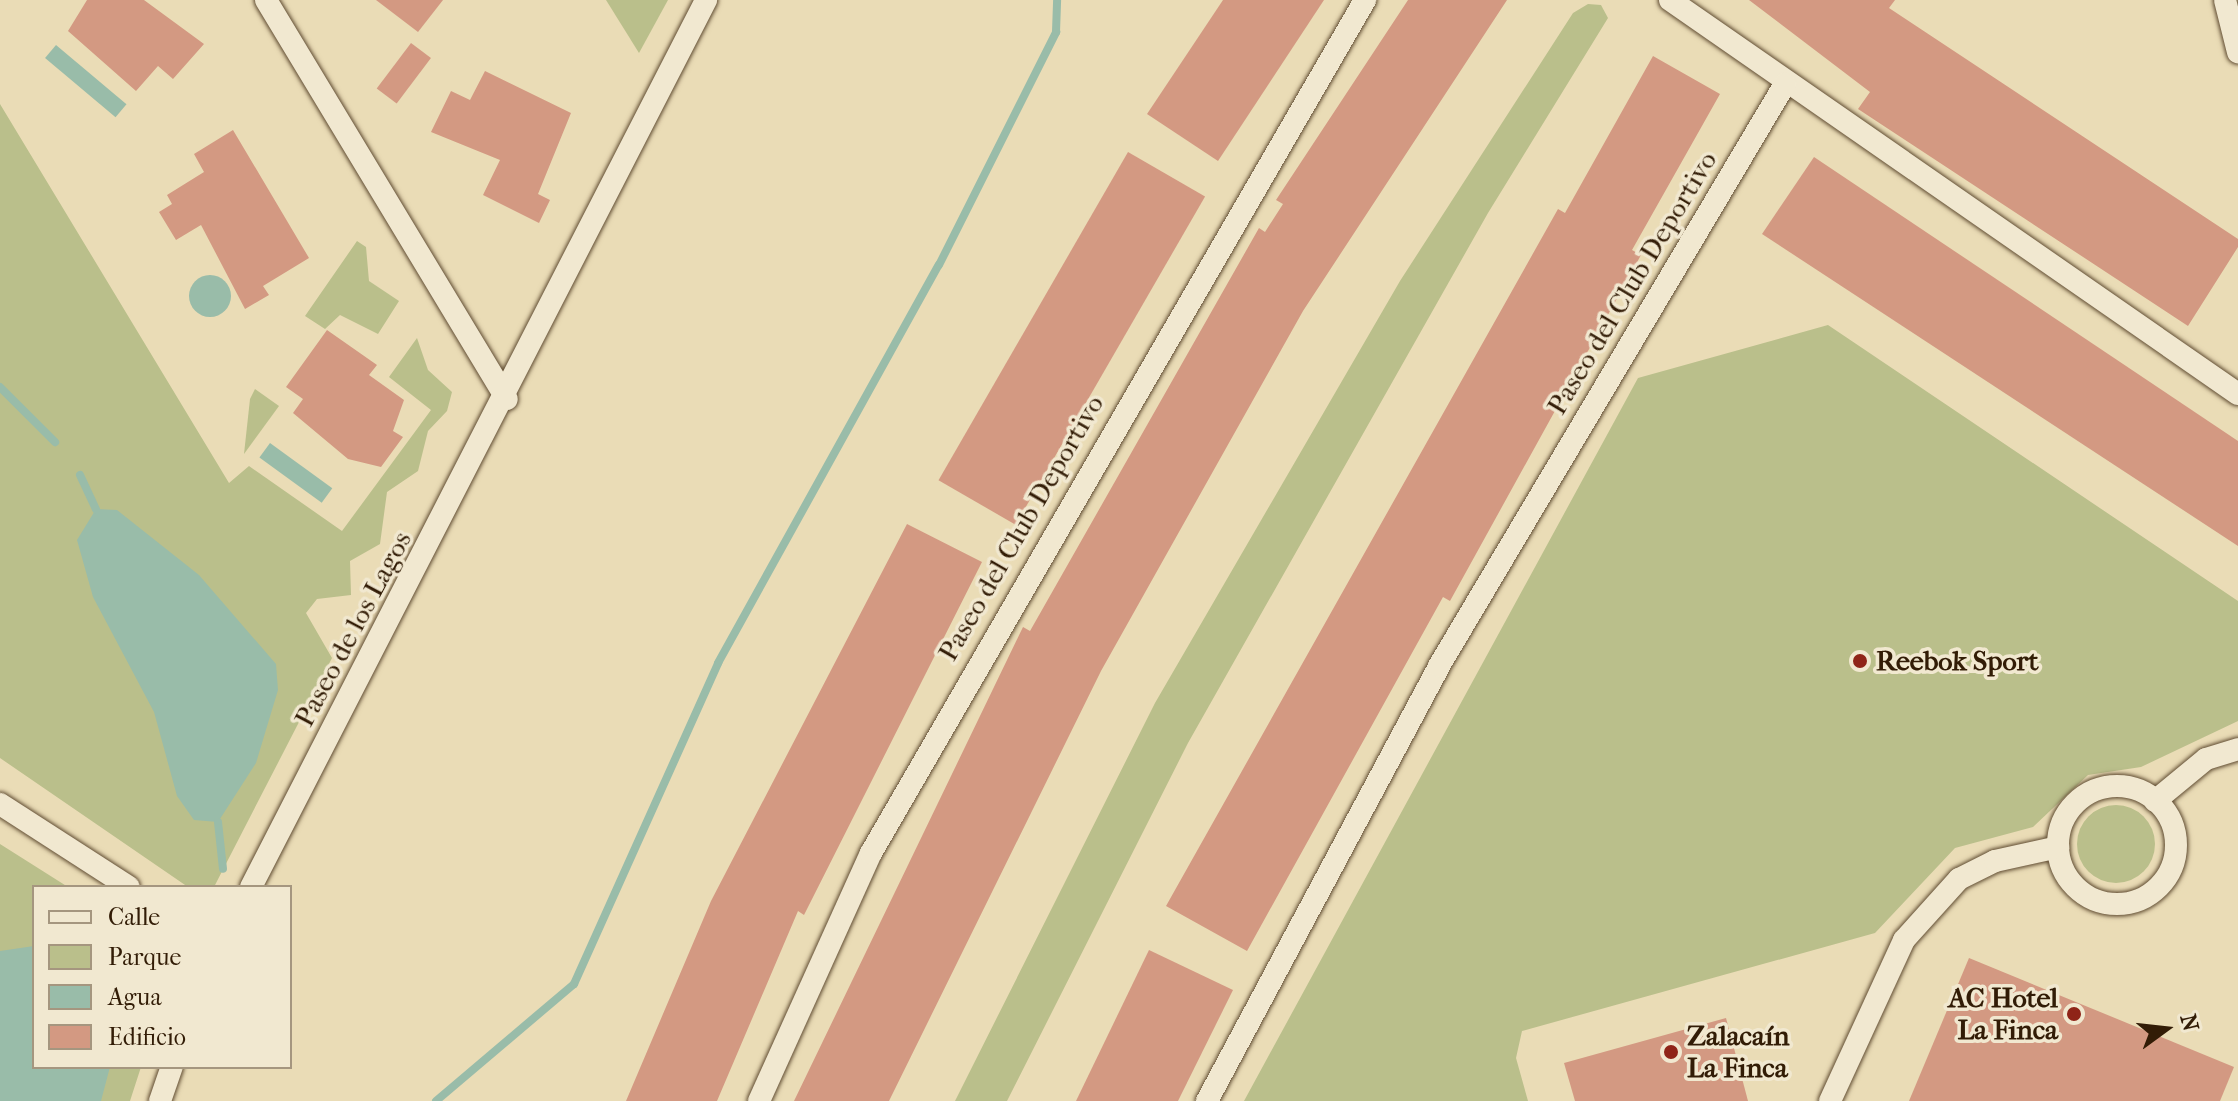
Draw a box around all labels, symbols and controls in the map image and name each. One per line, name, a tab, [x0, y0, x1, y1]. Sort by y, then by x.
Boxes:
street label: Paseo del Club Deportivo	[1540, 145, 1724, 421]
street label: Paseo del Club Deportivo	[931, 389, 1111, 667]
street label: Paseo de los Lagos	[287, 526, 419, 732]
place label: Reebok Sport	[1876, 644, 2038, 678]
marker: Reebok Sport	[1851, 652, 1869, 670]
legend	[32, 885, 292, 1069]
text: Calle	[108, 903, 160, 931]
text: Parque	[108, 943, 181, 971]
place label: AC Hotel La Finca	[1948, 981, 2058, 1047]
text: Agua	[108, 983, 161, 1011]
north arrow	[2126, 989, 2206, 1069]
marker: AC Hotel La Finca	[2065, 1005, 2083, 1023]
text: N	[2174, 1011, 2204, 1034]
place label: Zalacaín La Finca	[1687, 1019, 1789, 1085]
text: Edificio	[108, 1023, 186, 1051]
marker: Zalacaín La Finca	[1662, 1043, 1680, 1061]

